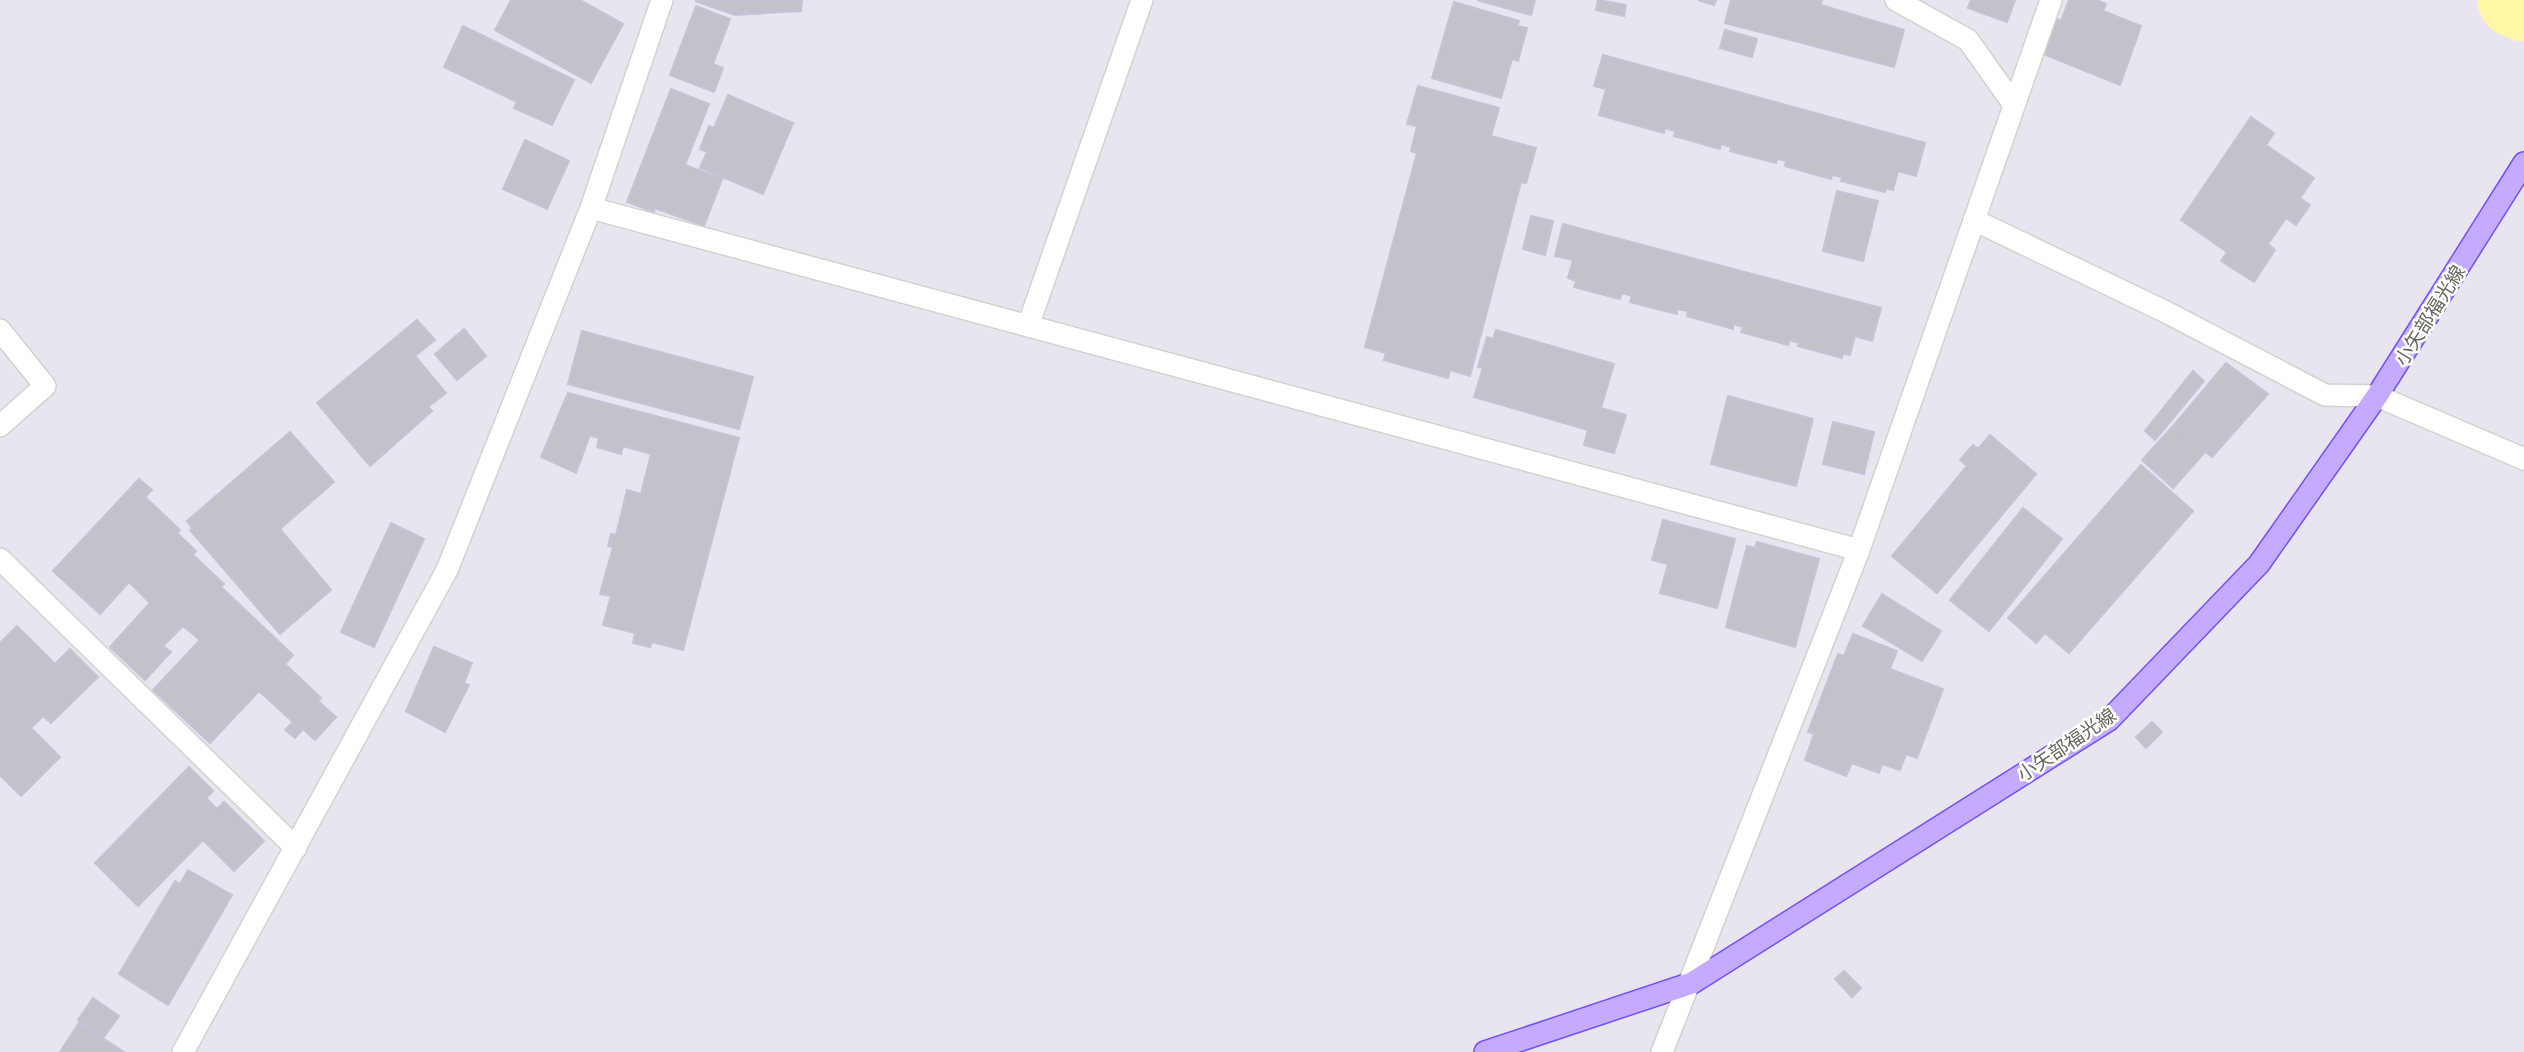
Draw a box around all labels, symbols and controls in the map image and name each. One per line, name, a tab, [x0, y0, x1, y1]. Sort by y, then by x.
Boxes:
street label: 小矢部福光線	[2389, 261, 2469, 369]
street label: 小矢部福光線	[2012, 703, 2120, 785]

